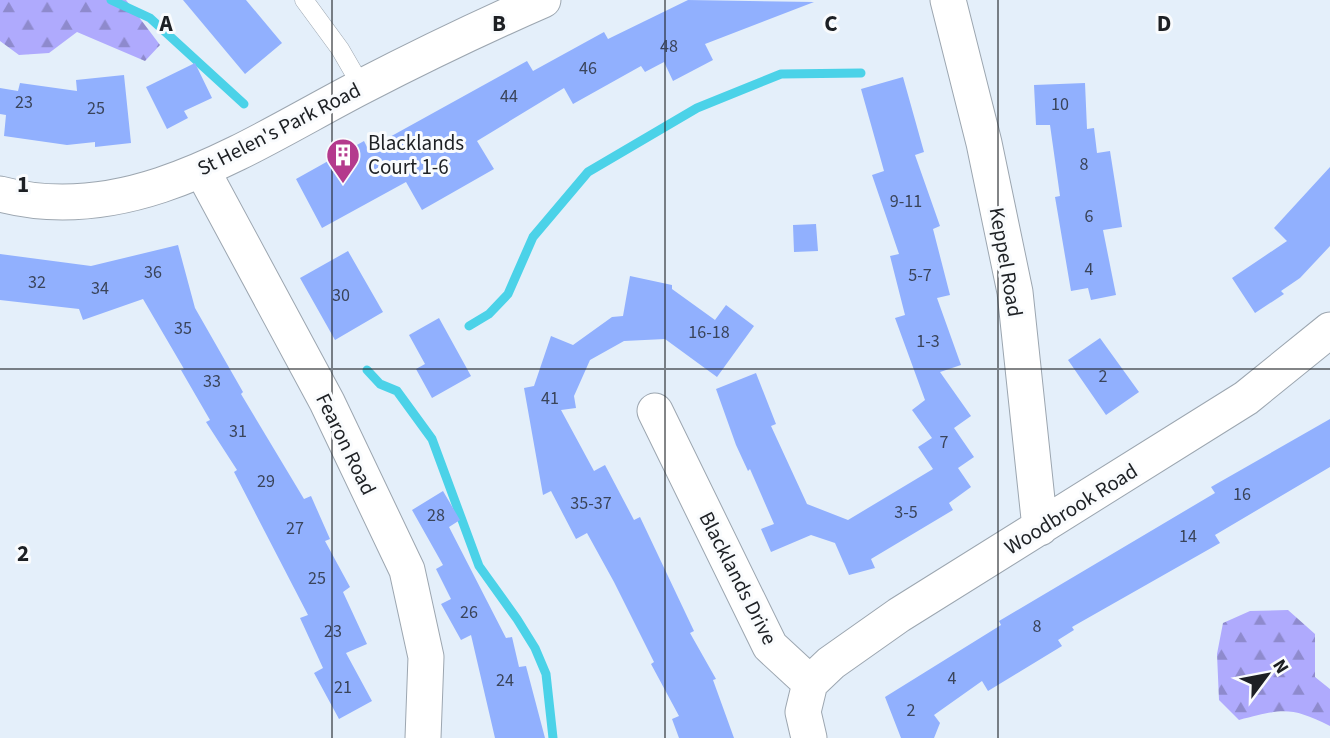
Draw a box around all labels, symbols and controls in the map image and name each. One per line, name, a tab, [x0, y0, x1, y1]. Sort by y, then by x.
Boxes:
text: A	[158, 7, 173, 40]
text: B	[492, 7, 506, 40]
text: C	[824, 7, 838, 40]
text: D	[1157, 7, 1171, 40]
house number: 48	[660, 34, 678, 59]
house number: 46	[579, 56, 597, 81]
street label: St Helen's Park Road	[192, 75, 366, 183]
house number: 44	[500, 84, 518, 109]
house number: 23	[15, 90, 33, 115]
house number: 10	[1051, 92, 1069, 117]
house number: 25	[87, 96, 105, 121]
place label: Blacklands Court 1-6	[368, 128, 464, 182]
building icon: Blacklands Court 1-6	[324, 136, 362, 185]
house number: 8	[1080, 152, 1089, 177]
text: 1	[17, 168, 29, 201]
house number: 9-11	[890, 189, 922, 214]
house number: 6	[1085, 204, 1094, 229]
street label: Keppel Road	[982, 205, 1030, 319]
house number: 4	[1085, 257, 1094, 282]
house number: 36	[144, 260, 162, 285]
house number: 5-7	[908, 263, 932, 288]
house number: 32	[28, 270, 46, 295]
house number: 34	[91, 276, 109, 301]
house number: 30	[332, 283, 350, 308]
house number: 35	[174, 316, 192, 341]
house number: 16-18	[688, 320, 730, 345]
house number: 1-3	[916, 329, 940, 354]
house number: 2	[1099, 364, 1108, 389]
house number: 33	[203, 369, 221, 394]
house number: 41	[541, 386, 559, 411]
street label: Fearon Road	[308, 388, 384, 500]
house number: 31	[229, 419, 247, 444]
house number: 7	[940, 430, 949, 455]
street label: Woodbrook Road	[999, 456, 1143, 562]
house number: 29	[257, 469, 275, 494]
house number: 16	[1233, 482, 1251, 507]
house number: 35-37	[570, 491, 612, 516]
house number: 3-5	[894, 500, 918, 525]
house number: 28	[427, 503, 445, 528]
street label: Blacklands Drive	[692, 506, 784, 650]
house number: 27	[286, 516, 304, 541]
house number: 14	[1179, 524, 1197, 549]
text: 2	[17, 537, 29, 570]
house number: 25	[308, 566, 326, 591]
house number: 26	[460, 600, 478, 625]
house number: 8	[1033, 614, 1042, 639]
house number: 23	[324, 619, 342, 644]
north arrow	[1232, 640, 1302, 710]
text: N	[1265, 654, 1295, 679]
house number: 4	[948, 666, 957, 691]
house number: 24	[496, 668, 514, 693]
house number: 21	[334, 675, 352, 700]
house number: 2	[907, 698, 916, 723]

